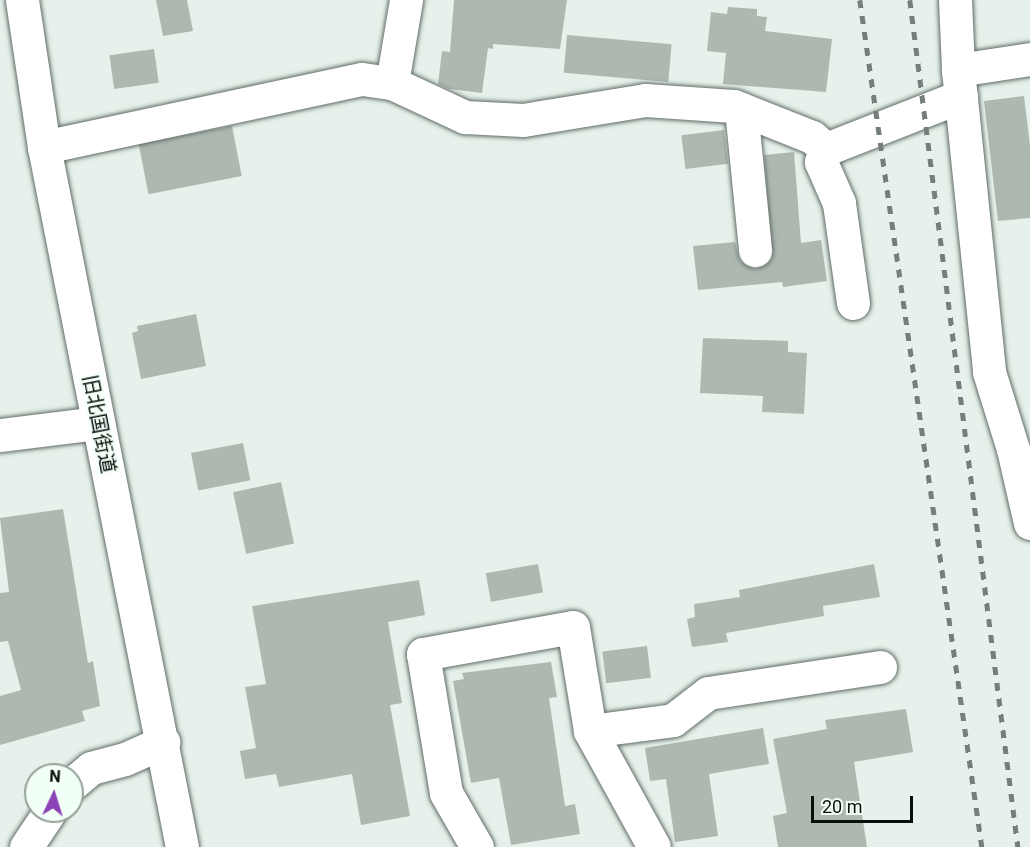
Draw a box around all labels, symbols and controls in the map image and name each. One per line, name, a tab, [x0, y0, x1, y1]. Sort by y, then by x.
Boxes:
street label: 旧北国街道	[78, 373, 120, 475]
north arrow	[24, 763, 84, 823]
text: N	[49, 767, 61, 786]
scale bar	[814, 784, 916, 822]
text: 20 m	[822, 796, 862, 817]

